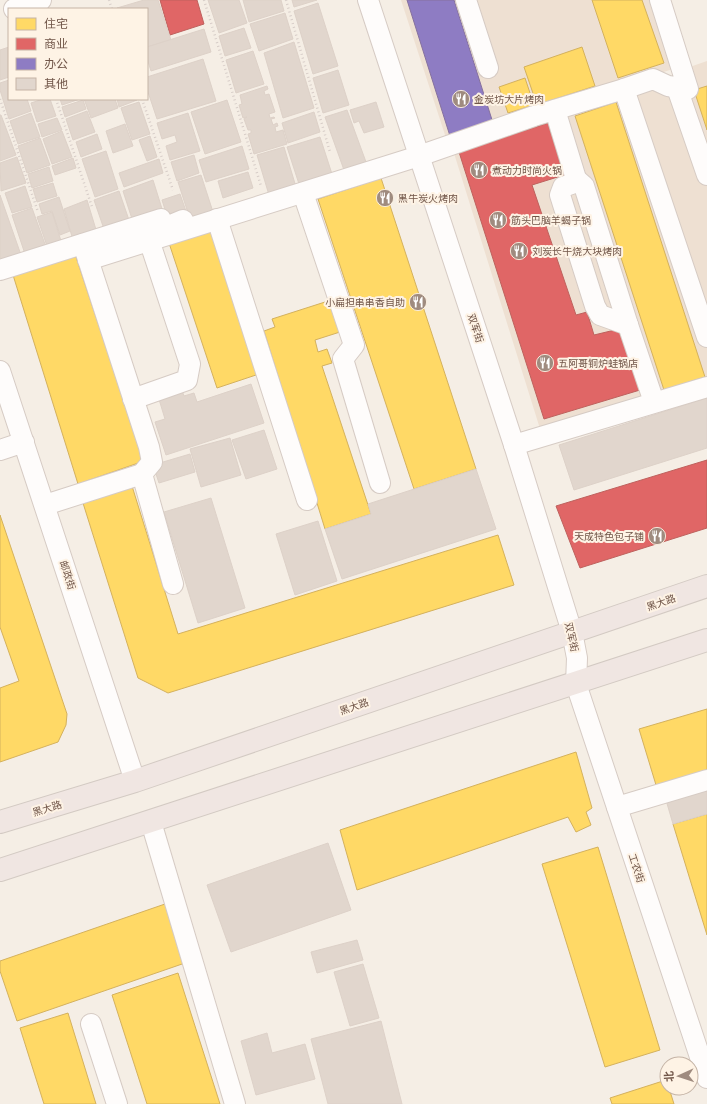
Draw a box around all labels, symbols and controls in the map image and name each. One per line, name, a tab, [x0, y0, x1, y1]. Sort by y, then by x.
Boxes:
legend	[8, 8, 148, 100]
text: 住宅	[44, 16, 68, 31]
text: 商业	[44, 36, 68, 51]
text: 办公	[44, 56, 68, 71]
text: 其他	[44, 76, 68, 91]
restaurant icon: 金炭坊大片烤肉	[451, 89, 471, 109]
place label: 金炭坊大片烤肉	[474, 93, 544, 105]
restaurant icon: 煮动力时尚火锅	[469, 160, 489, 180]
place label: 煮动力时尚火锅	[492, 164, 562, 176]
restaurant icon: 黑牛炭火烤肉	[375, 188, 395, 208]
place label: 黑牛炭火烤肉	[398, 192, 458, 204]
restaurant icon: 筋头巴脑羊蝎子锅	[488, 210, 508, 230]
place label: 筋头巴脑羊蝎子锅	[511, 214, 591, 226]
restaurant icon: 刘炭长牛烧大块烤肉	[509, 241, 529, 261]
place label: 刘炭长牛烧大块烤肉	[532, 245, 622, 257]
restaurant icon: 小扁担串串香自助	[408, 292, 428, 312]
place label: 小扁担串串香自助	[325, 296, 405, 308]
street label: 双军街	[466, 312, 486, 344]
restaurant icon: 五阿哥铜炉蛙锅店	[535, 353, 555, 373]
place label: 五阿哥铜炉蛙锅店	[558, 357, 638, 369]
restaurant icon: 天成特色包子铺	[647, 526, 667, 546]
place label: 天成特色包子铺	[574, 530, 644, 542]
street label: 邮政街	[58, 559, 78, 591]
street label: 黑大路	[645, 591, 677, 613]
street label: 双军街	[563, 621, 581, 653]
street label: 黑大路	[338, 695, 370, 717]
street label: 黑大路	[31, 798, 63, 818]
street label: 工农街	[627, 852, 647, 884]
north arrow	[659, 1056, 699, 1096]
text: 北	[662, 1071, 675, 1082]

